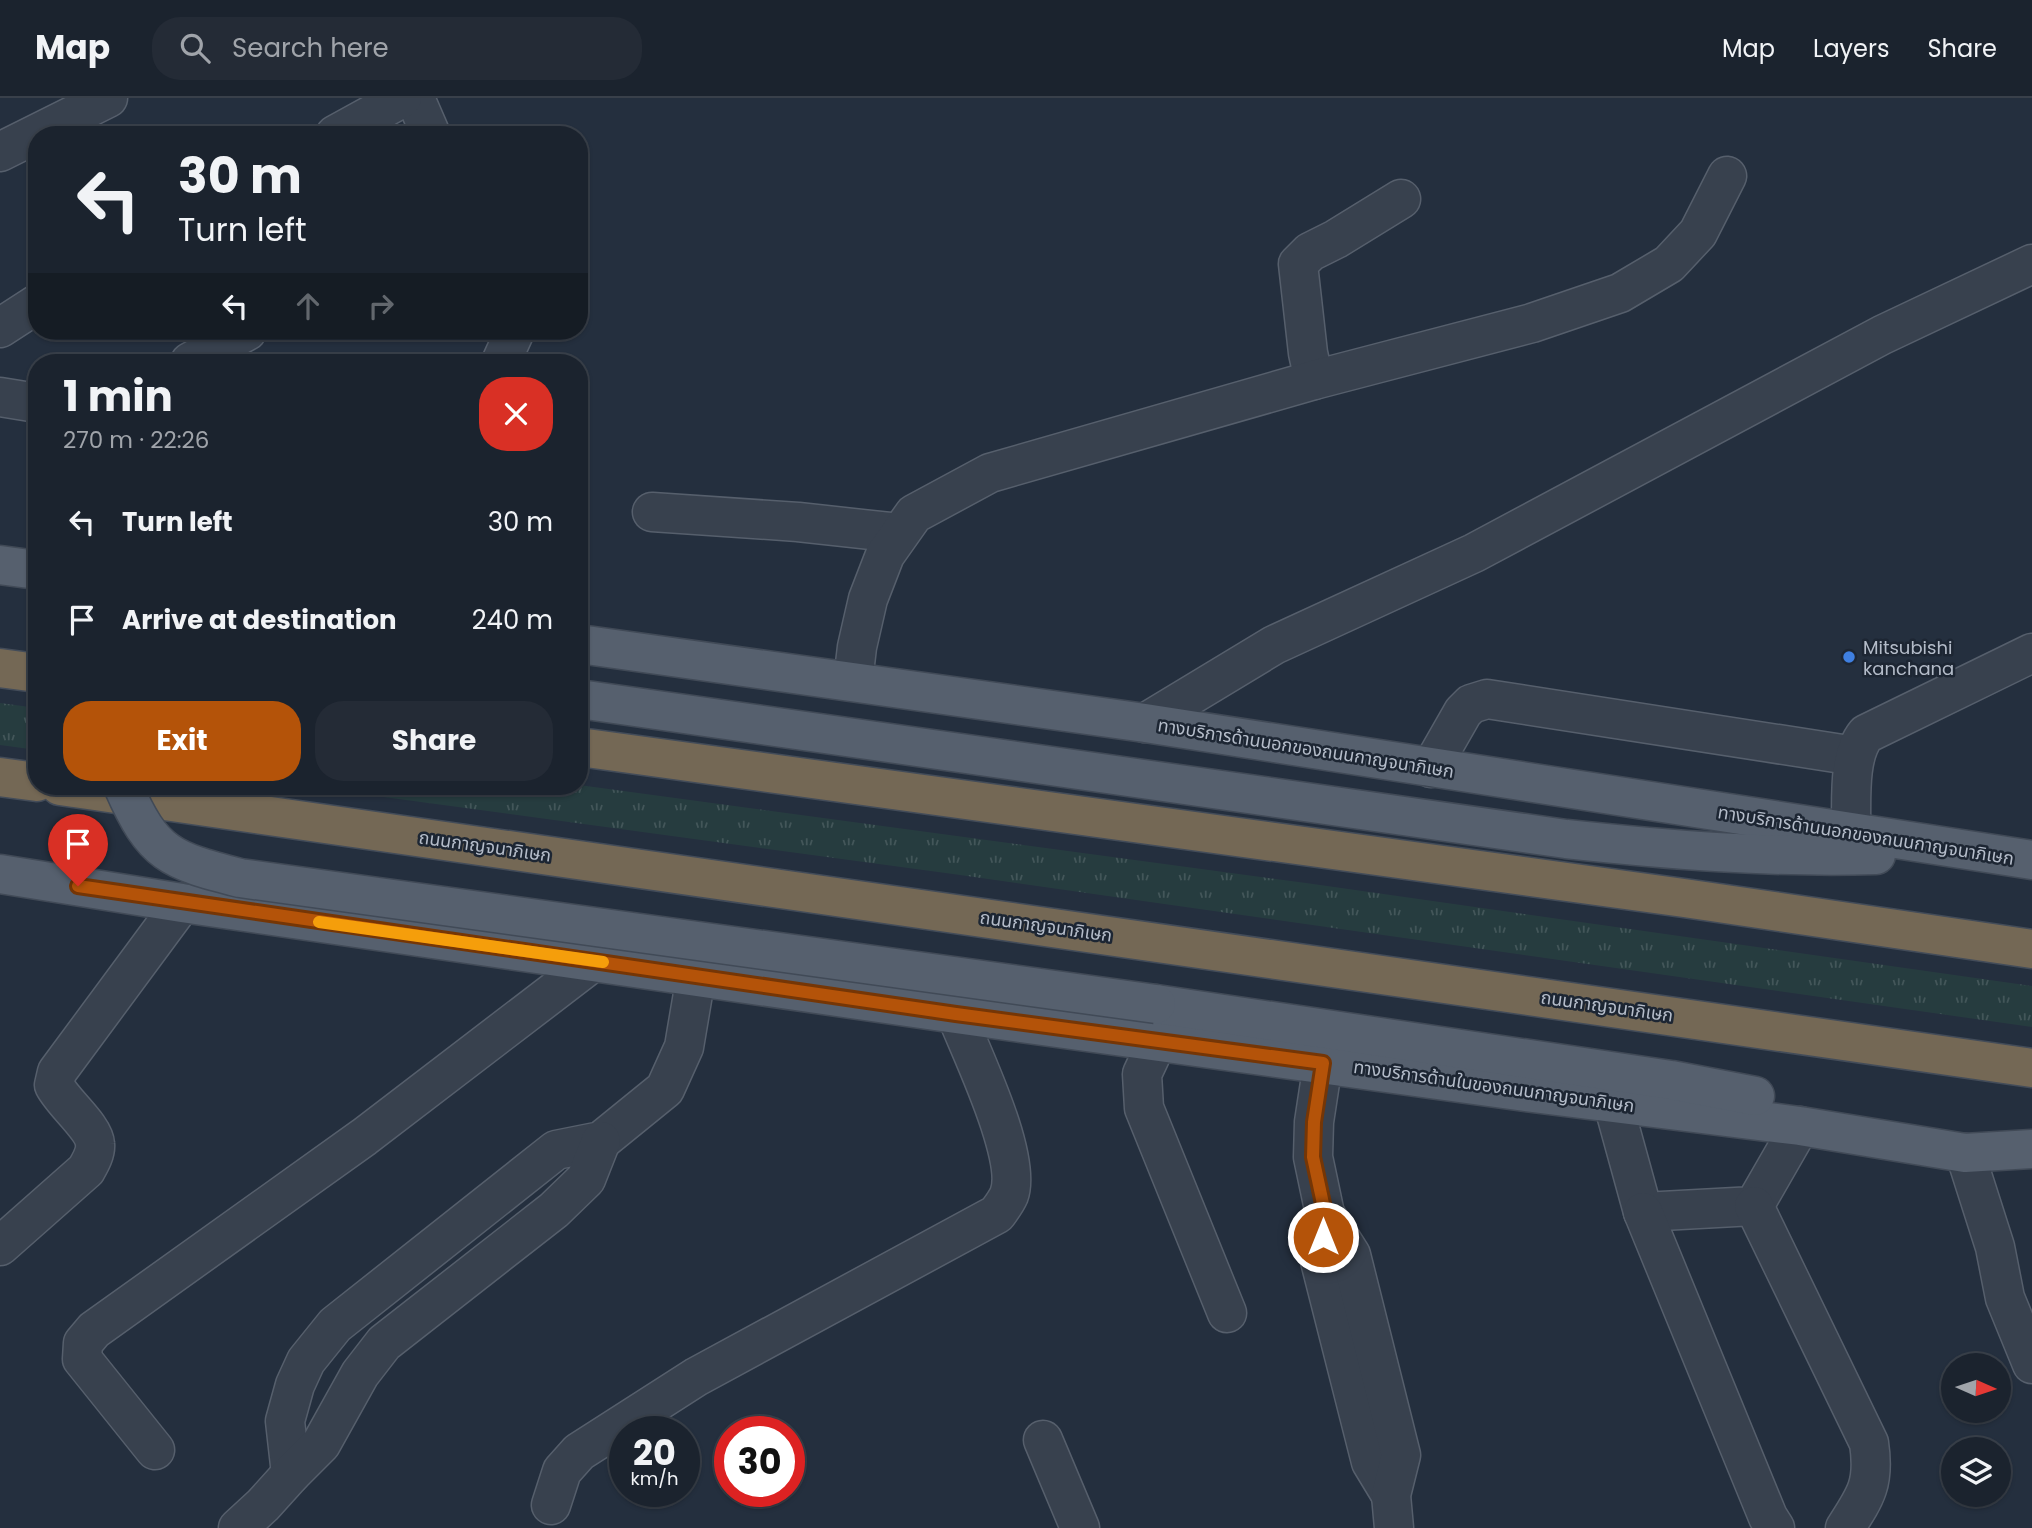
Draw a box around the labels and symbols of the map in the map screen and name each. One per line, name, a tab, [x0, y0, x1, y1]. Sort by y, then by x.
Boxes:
place label: Mitsubishi kanchana	[1863, 635, 1954, 681]
marker: Mitsubishi kanchana	[1841, 649, 1857, 665]
street label: ทางบริการด้านนอกของถนนกาญจนาภิเษก	[1156, 712, 1456, 784]
street label: ทางบริการด้านนอกของถนนกาญจนาภิเษก	[1716, 799, 2016, 871]
pin	[48, 814, 108, 886]
street label: ถนนกาญจนาภิเษก	[417, 824, 553, 868]
street label: ถนนกาญจนาภิเษก	[978, 904, 1114, 948]
street label: ถนนกาญจนาภิเษก	[1539, 984, 1675, 1028]
street label: ทางบริการด้านในของถนนกาญจนาภิเษก	[1352, 1054, 1636, 1118]
position arrow	[1286, 1200, 1360, 1274]
north arrow	[1941, 1353, 2011, 1423]
speed limit sign: 30	[714, 1416, 805, 1507]

